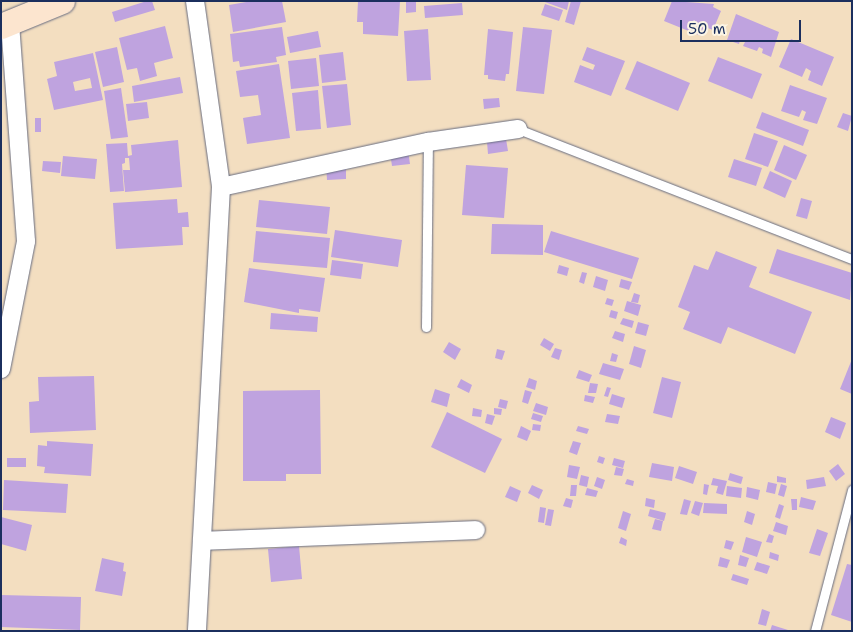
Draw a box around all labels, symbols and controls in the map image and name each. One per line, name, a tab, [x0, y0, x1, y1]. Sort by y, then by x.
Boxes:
scale bar	[683, 10, 804, 42]
text: 50 m	[688, 19, 726, 39]

